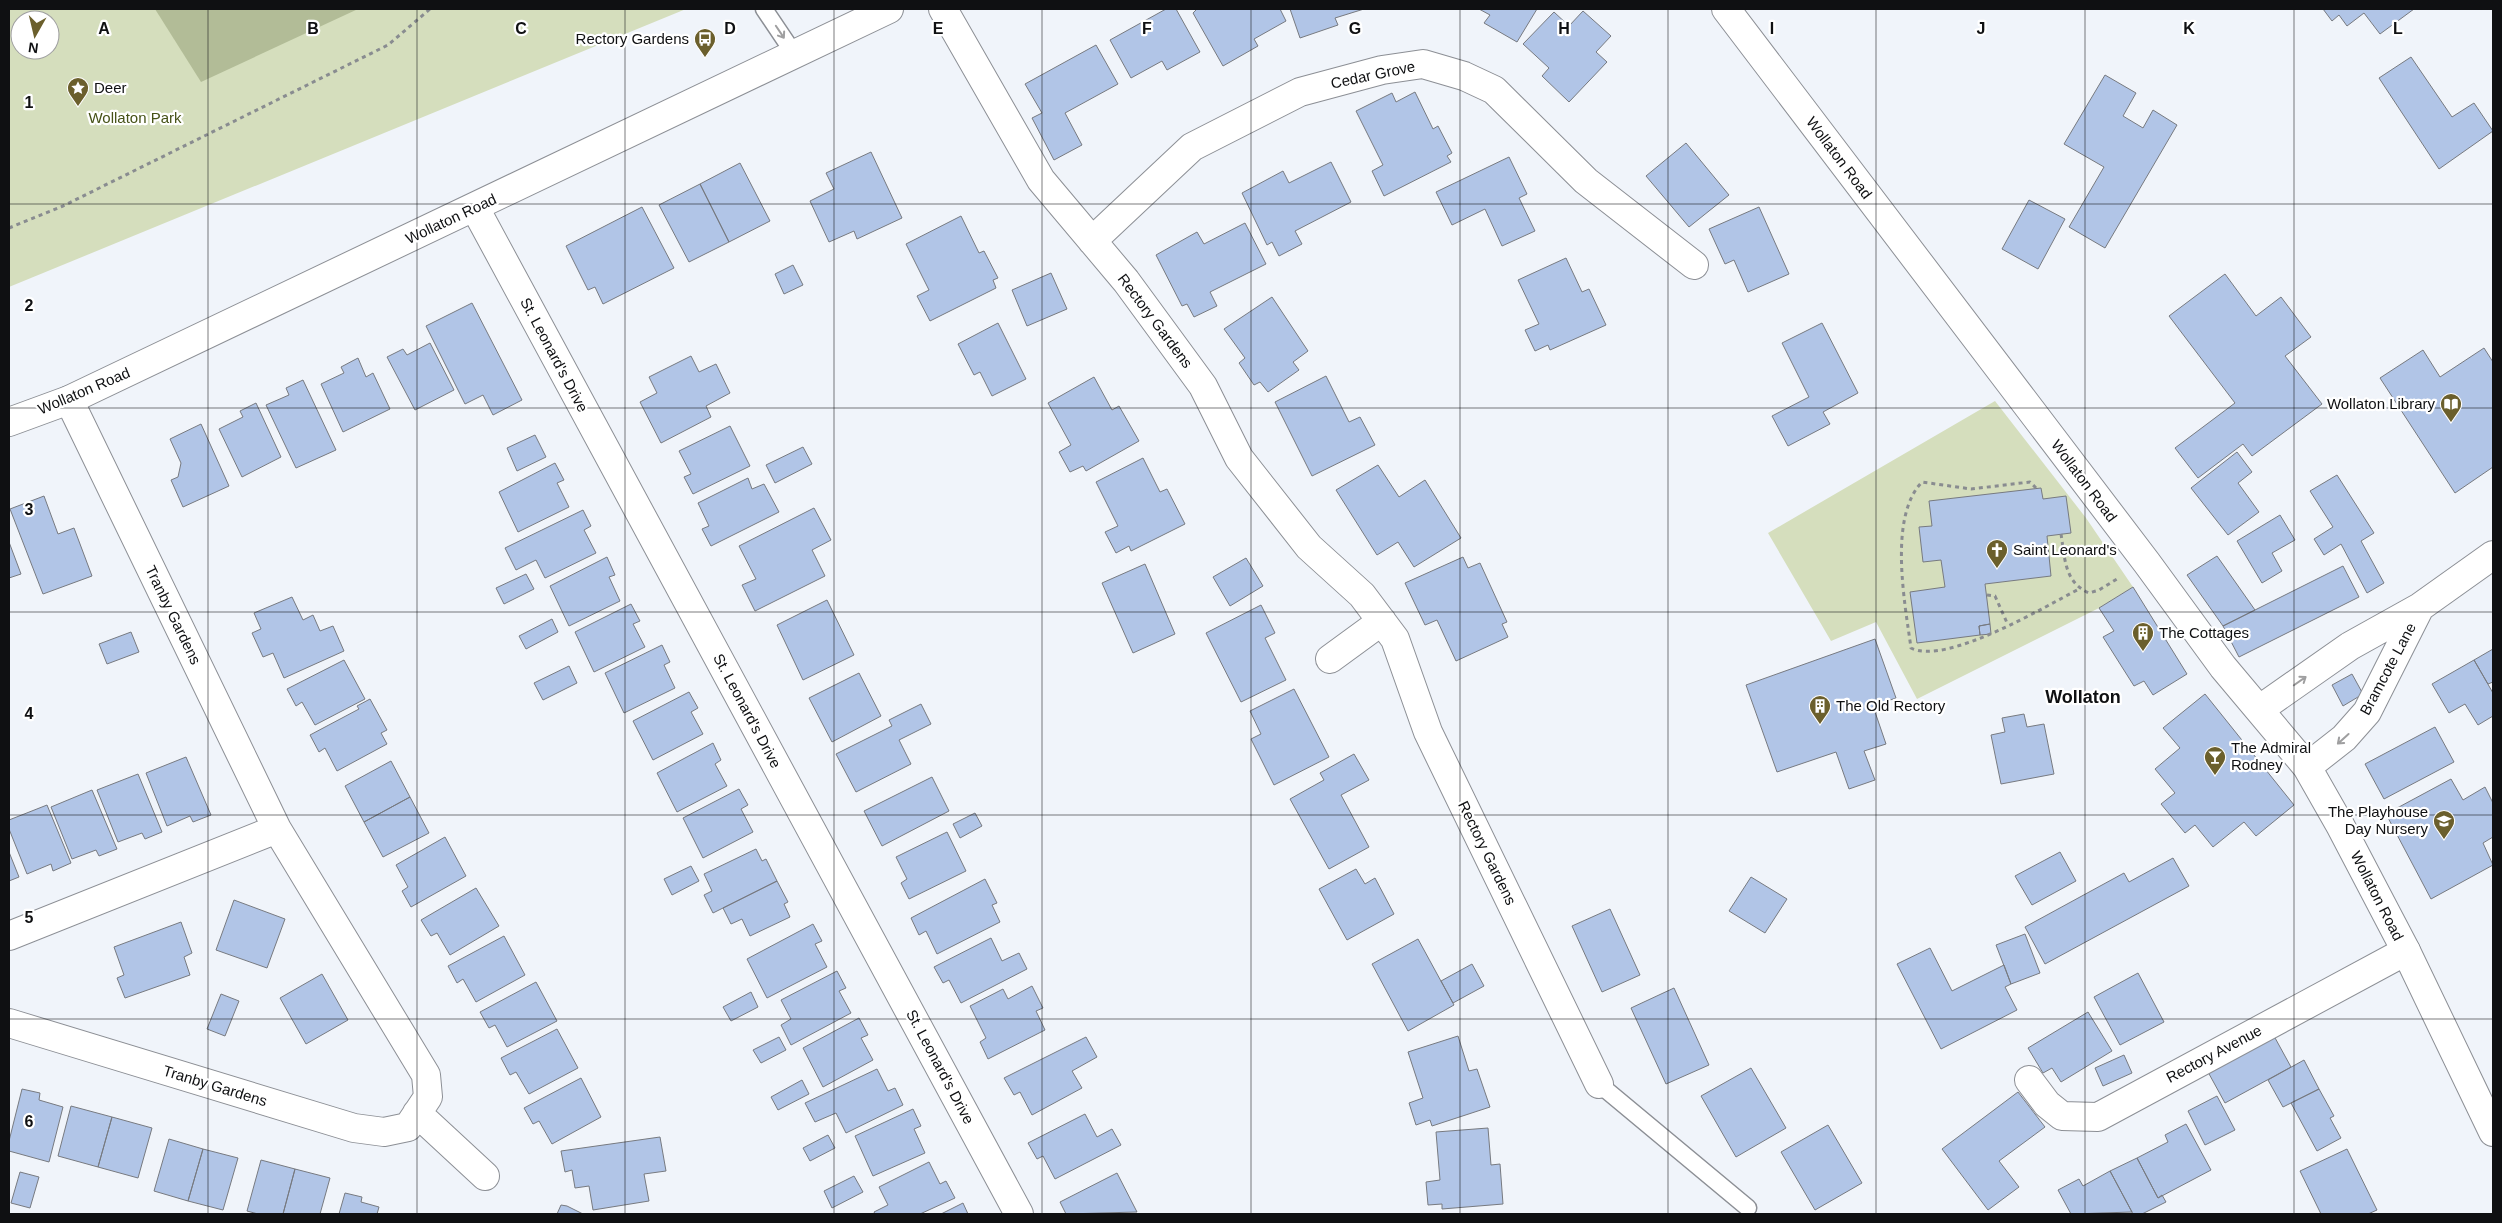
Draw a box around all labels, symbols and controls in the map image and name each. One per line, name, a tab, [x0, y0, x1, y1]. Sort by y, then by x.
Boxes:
north arrow	[10, 10, 60, 60]
text: A	[98, 20, 110, 37]
text: B	[307, 20, 319, 37]
text: C	[515, 20, 527, 37]
text: D	[724, 20, 736, 37]
text: E	[933, 20, 944, 37]
text: F	[1142, 20, 1152, 37]
text: G	[1349, 20, 1361, 37]
text: H	[1558, 20, 1570, 37]
text: I	[1770, 20, 1774, 37]
text: J	[1977, 20, 1985, 37]
text: K	[2183, 20, 2195, 37]
text: L	[2393, 20, 2403, 37]
one-way arrow	[774, 25, 785, 39]
bus stop icon: Rectory Gardens	[693, 27, 717, 58]
place label: Rectory Gardens	[576, 30, 689, 47]
text: N	[27, 39, 39, 57]
street label: Cedar Grove	[1329, 57, 1417, 92]
place icon: Deer	[66, 76, 90, 107]
place label: Deer	[94, 79, 127, 96]
text: 1	[25, 94, 34, 111]
park label: Wollaton Park	[88, 109, 182, 126]
street label: Wollaton Road	[1803, 113, 1876, 202]
street label: Wollaton Road	[403, 190, 499, 247]
street label: Rectory Gardens	[1114, 270, 1196, 371]
street label: St. Leonard's Drive	[517, 295, 592, 415]
text: 2	[25, 297, 34, 314]
street label: Wollaton Road	[35, 364, 132, 418]
library icon: Wollaton Library	[2439, 392, 2463, 423]
place label: Wollaton Library	[2327, 395, 2435, 412]
street label: Wollaton Road	[2048, 436, 2121, 525]
text: 3	[25, 501, 34, 518]
church icon: Saint Leonard's	[1985, 538, 2009, 569]
place label: Saint Leonard's	[2013, 541, 2117, 558]
street label: Tranby Gardens	[142, 563, 205, 667]
street label: Bramcote Lane	[2356, 620, 2419, 718]
building icon: The Cottages	[2131, 621, 2155, 652]
place label: The Cottages	[2159, 624, 2249, 641]
street label: St. Leonard's Drive	[710, 651, 785, 771]
one-way arrow	[2292, 676, 2306, 686]
district label: Wollaton	[2045, 687, 2121, 707]
building icon: The Old Rectory	[1808, 694, 1832, 725]
place label: The Old Rectory	[1836, 697, 1946, 714]
text: 4	[25, 705, 34, 722]
one-way arrow	[2336, 733, 2349, 744]
place label: The Admiral Rodney	[2231, 739, 2311, 773]
bar icon: The Admiral Rodney	[2203, 745, 2227, 776]
street label: Rectory Gardens	[1455, 798, 1520, 907]
place label: The Playhouse Day Nursery	[2328, 803, 2428, 837]
school or university icon: The Playhouse Day Nursery	[2432, 809, 2456, 840]
street label: Wollaton Road	[2348, 848, 2407, 943]
text: 5	[25, 909, 34, 926]
street label: St. Leonard's Drive	[903, 1007, 978, 1127]
street label: Rectory Avenue	[2163, 1021, 2264, 1086]
street label: Tranby Gardens	[161, 1062, 269, 1109]
text: 6	[25, 1113, 34, 1130]

